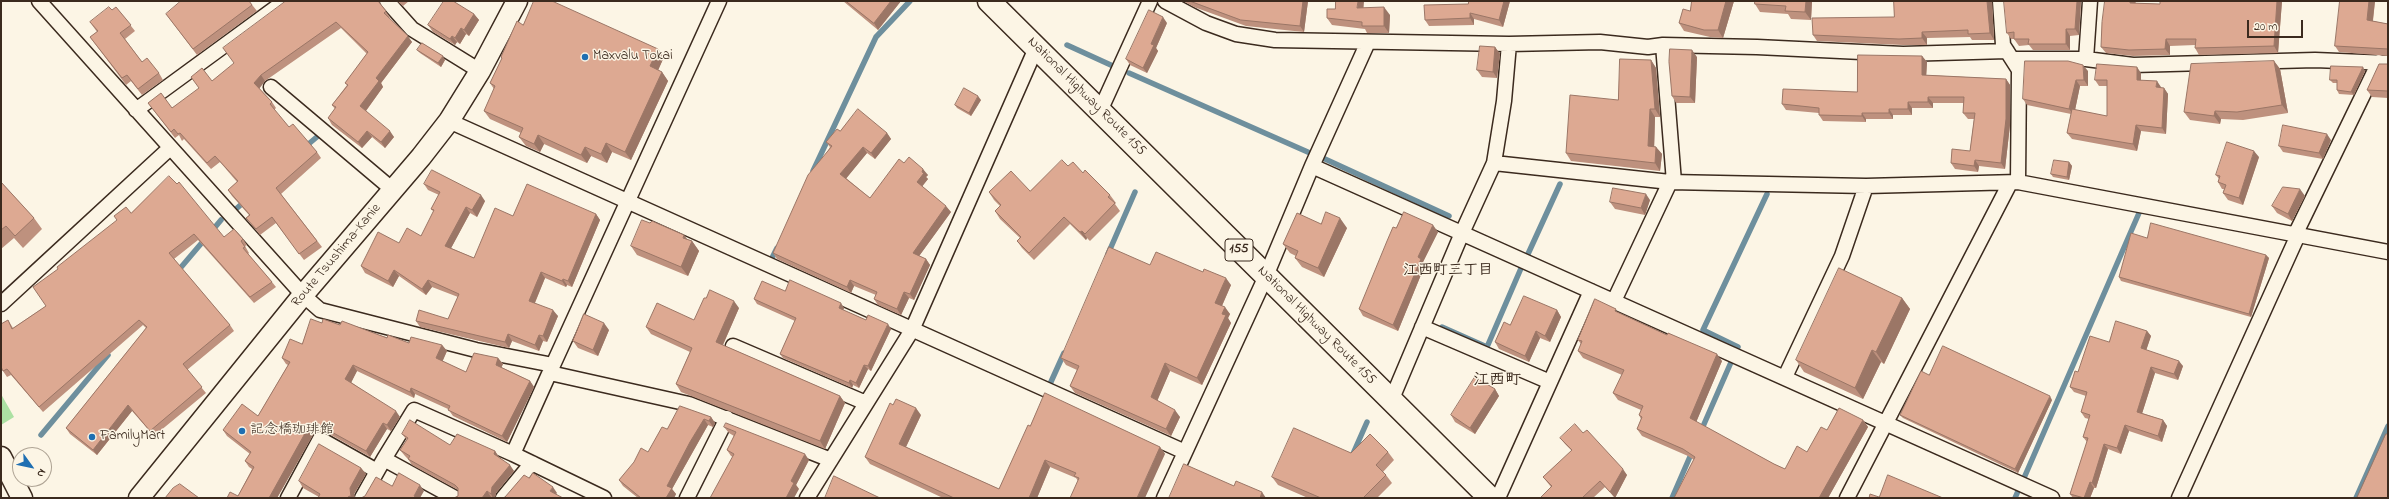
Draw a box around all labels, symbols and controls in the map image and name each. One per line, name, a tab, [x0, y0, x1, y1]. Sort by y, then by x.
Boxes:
scale bar	[2249, 12, 2305, 38]
text: 20 m	[2254, 18, 2277, 36]
street label: National Highway Route 155	[1023, 34, 1149, 160]
place label: Maxvalu Tokai	[593, 49, 673, 65]
marker: Maxvalu Tokai	[580, 52, 590, 62]
street label: Route Tsushima-Kanie	[289, 201, 385, 311]
road number: 155	[1225, 239, 1253, 261]
street label: National Highway Route 155	[1253, 263, 1379, 389]
district label: 江西町三丁目	[1403, 263, 1493, 281]
district label: 江西町	[1473, 371, 1521, 391]
place label: 記念橋珈琲館	[250, 423, 334, 439]
marker: 記念橋珈琲館	[237, 426, 247, 436]
place label: FamilyMart	[100, 429, 165, 445]
marker: FamilyMart	[87, 432, 97, 442]
north arrow	[12, 447, 52, 487]
text: N	[32, 466, 50, 480]

